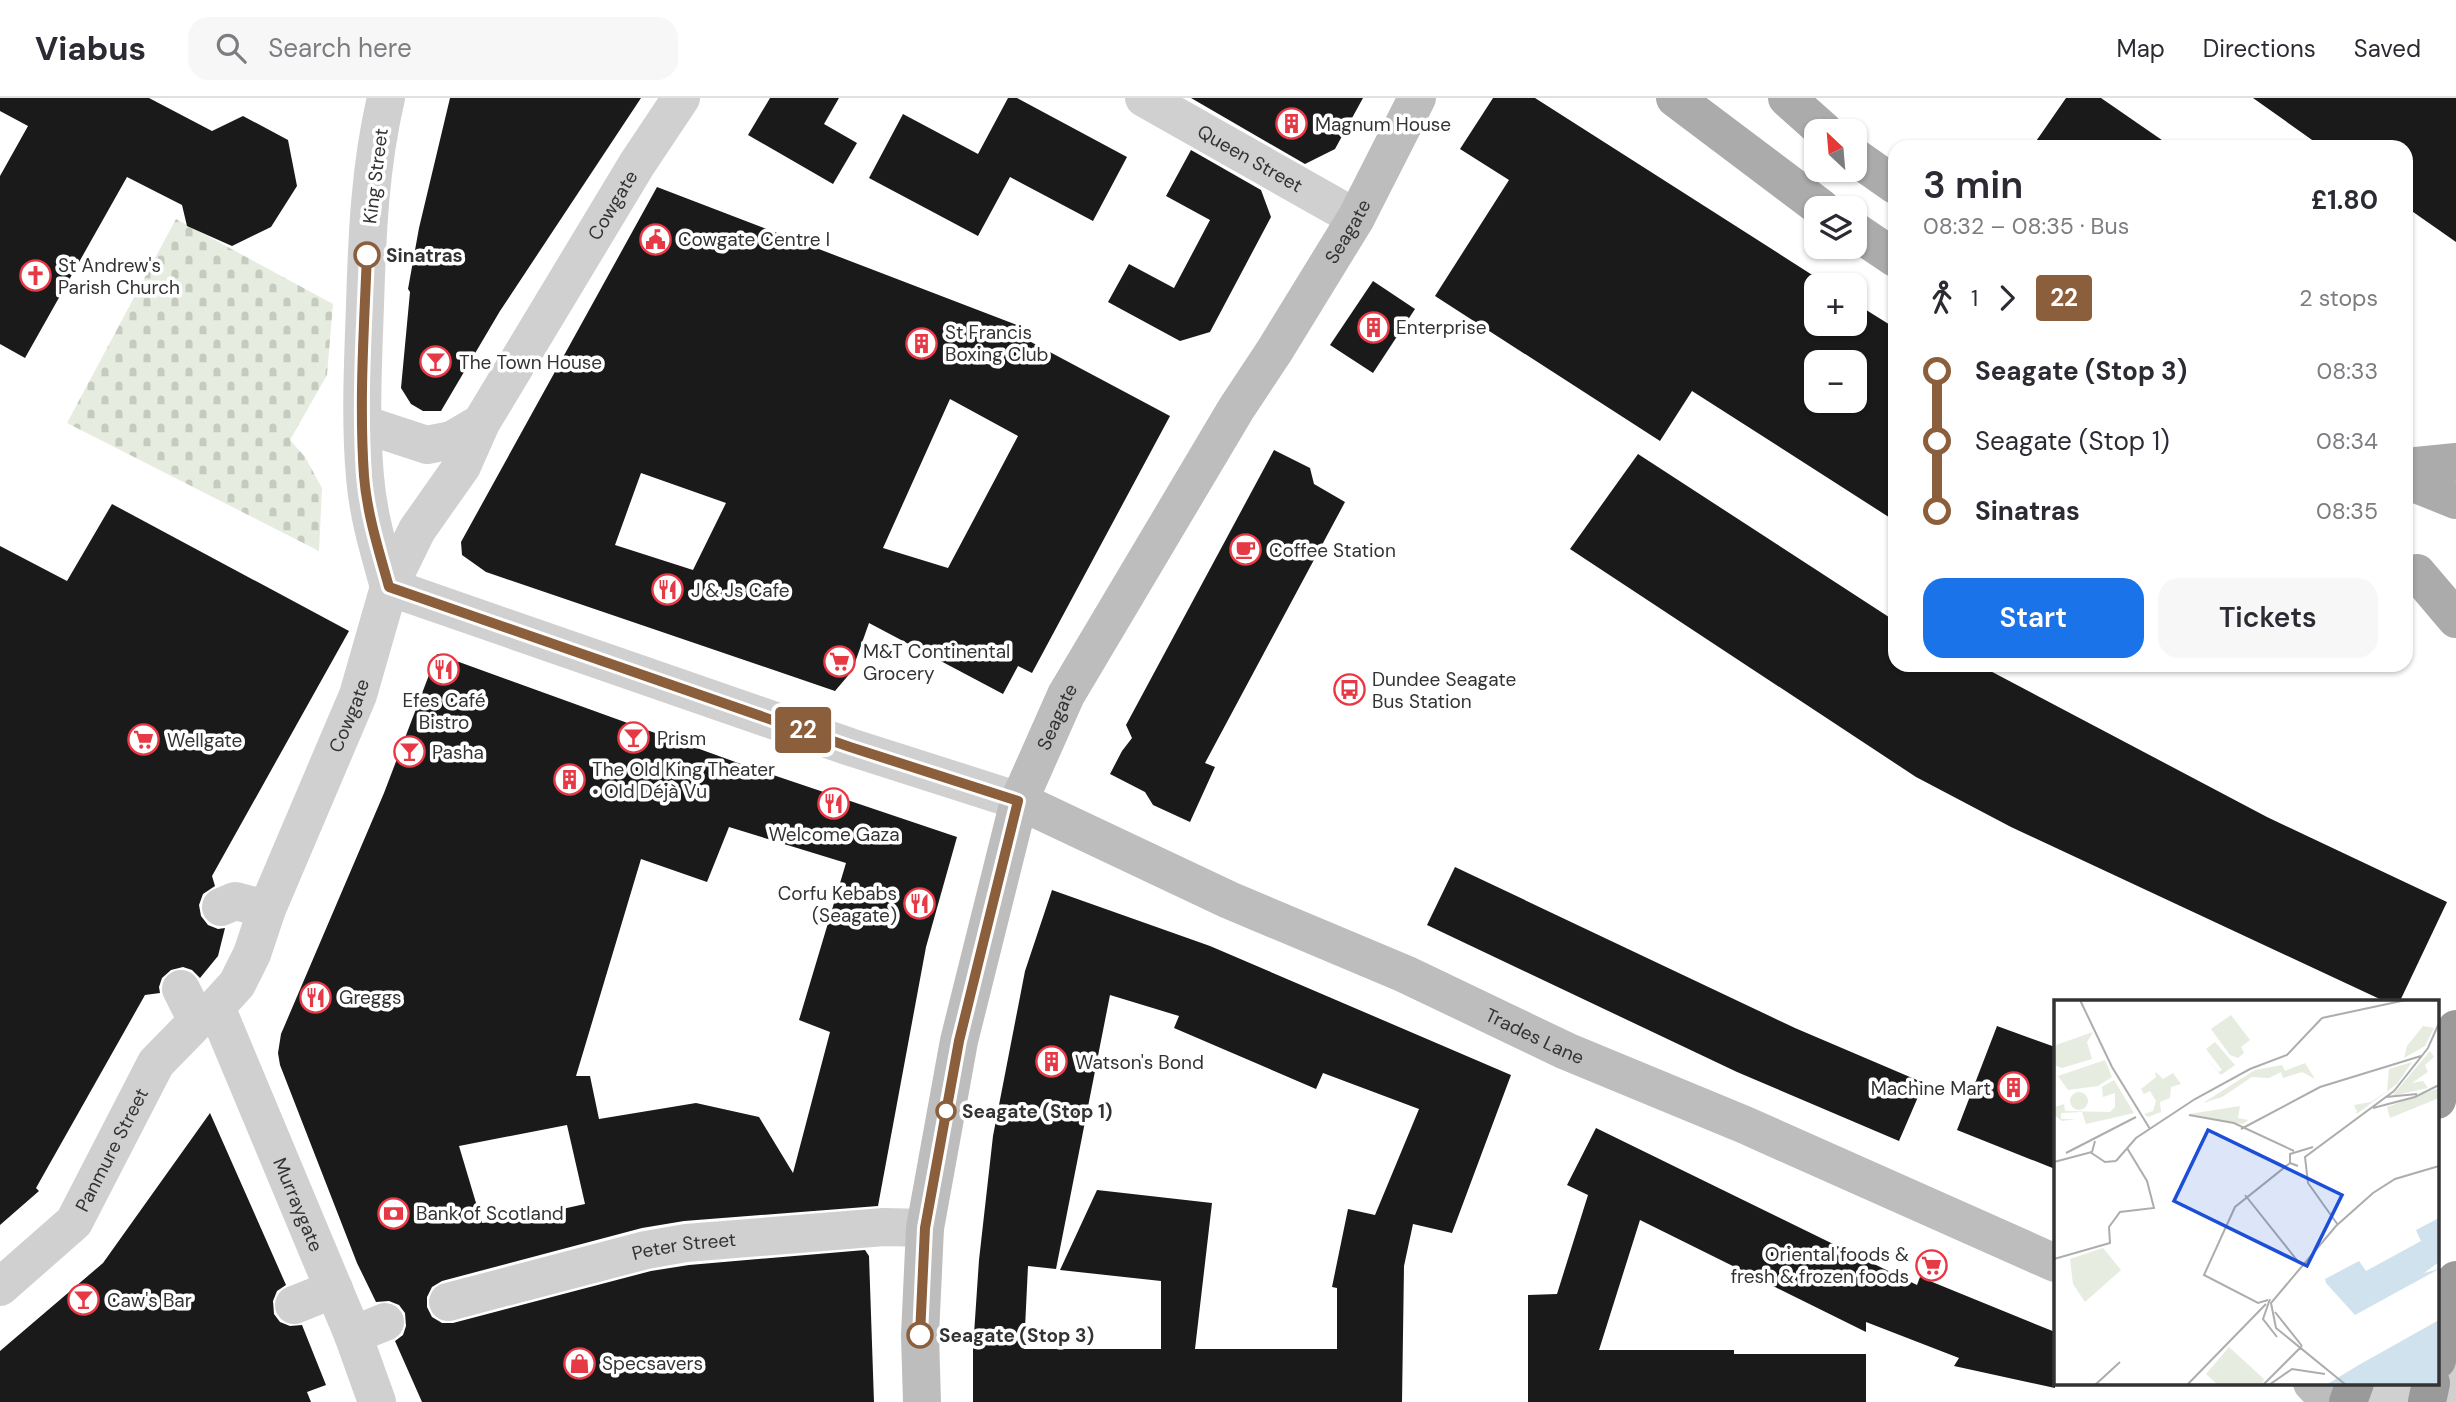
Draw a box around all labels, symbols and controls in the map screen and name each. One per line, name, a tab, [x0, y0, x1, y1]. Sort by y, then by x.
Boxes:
search box	[188, 17, 678, 80]
text: Viabus	[35, 27, 146, 70]
icon: search	[212, 29, 250, 67]
text: Search here	[268, 31, 412, 65]
text: Map	[2117, 33, 2165, 64]
text: Directions	[2203, 33, 2316, 64]
text: Saved	[2354, 33, 2421, 64]
building icon: Magnum House	[1275, 107, 1309, 141]
place label: Magnum House	[1315, 112, 1451, 137]
street label: Queen Street	[1193, 119, 1307, 198]
north arrow	[1804, 119, 1867, 182]
map controls	[1804, 119, 1867, 413]
street label: King Street	[357, 127, 394, 225]
text: 3 min	[1923, 160, 2023, 210]
street label: Cowgate	[582, 166, 643, 245]
text: £1.80	[2311, 183, 2378, 217]
street label: Seagate	[1319, 195, 1376, 269]
button: layers	[1804, 196, 1867, 259]
text: 08:32 – 08:35 · Bus	[1923, 211, 2129, 241]
public building icon: Cowgate Centre l	[638, 222, 672, 256]
place label: Cowgate Centre l	[678, 227, 830, 252]
marker: Sinatras	[354, 242, 380, 268]
place label: Sinatras	[386, 243, 463, 268]
place label: St Andrew's Parish Church	[58, 253, 180, 300]
church icon: St Andrew's Parish Church	[18, 259, 52, 293]
button: +	[1804, 273, 1867, 336]
icon: walk	[1923, 279, 1961, 317]
icon: forward	[1988, 279, 2026, 317]
text: 22	[2050, 282, 2078, 313]
text: 1	[1971, 283, 1978, 313]
text: 2 stops	[2299, 283, 2378, 313]
building icon: Enterprise	[1356, 310, 1390, 344]
place label: Enterprise	[1396, 315, 1486, 340]
place label: St Francis Boxing Club	[945, 320, 1049, 367]
building icon: St Francis Boxing Club	[905, 326, 939, 360]
bar icon: The Town House	[419, 345, 453, 379]
place label: The Town House	[459, 350, 602, 375]
button: −	[1804, 350, 1867, 413]
text: Seagate (Stop 3)	[1975, 354, 2187, 388]
text: 08:33	[2316, 356, 2378, 386]
text: Seagate (Stop 1)	[1975, 424, 2170, 458]
text: 08:34	[2316, 426, 2378, 456]
text: Sinatras	[1975, 494, 2080, 528]
text: 08:35	[2316, 496, 2378, 526]
cafe icon: Coffee Station	[1229, 533, 1263, 567]
place label: Coffee Station	[1269, 538, 1396, 563]
restaurant icon: J & Js Cafe	[651, 573, 685, 607]
place label: J & Js Cafe	[691, 578, 790, 603]
button: Start	[1923, 578, 2144, 658]
button: Tickets	[2158, 578, 2378, 658]
place label: M&T Continental Grocery	[863, 639, 1010, 686]
supermarket icon: M&T Continental Grocery	[823, 645, 857, 679]
restaurant icon: Efes Café Bistro	[427, 652, 461, 686]
place label: Dundee Seagate Bus Station	[1372, 667, 1516, 714]
bus stop icon: Dundee Seagate Bus Station	[1332, 673, 1366, 707]
street label: Cowgate	[323, 676, 375, 756]
street label: Seagate	[1031, 679, 1083, 754]
place label: Efes Café Bistro	[402, 688, 486, 735]
line badge: 22	[772, 707, 834, 753]
text: 22	[789, 714, 817, 745]
bar icon: Prism	[617, 721, 651, 755]
supermarket icon: Wellgate	[127, 723, 161, 757]
place label: Prism	[657, 726, 706, 751]
place label: Wellgate	[167, 728, 242, 753]
bar icon: Pasha	[392, 735, 426, 769]
place label: Pasha	[432, 740, 484, 765]
place label: The Old King Theater • Old Déjà Vu	[592, 757, 775, 804]
building icon: The Old King Theater • Old Déjà Vu	[552, 763, 586, 797]
restaurant icon: Welcome Gaza	[817, 786, 851, 820]
place label: Welcome Gaza	[768, 822, 900, 847]
place label: Corfu Kebabs (Seagate)	[778, 881, 897, 928]
restaurant icon: Corfu Kebabs (Seagate)	[903, 887, 937, 921]
restaurant icon: Greggs	[299, 980, 333, 1014]
place label: Greggs	[339, 985, 402, 1010]
inset map	[2054, 1000, 2438, 1384]
street label: Trades Lane	[1481, 1002, 1588, 1070]
building icon: Watson's Bond	[1035, 1045, 1069, 1079]
place label: Watson's Bond	[1075, 1050, 1204, 1075]
building icon: Machine Mart	[1997, 1071, 2031, 1105]
place label: Machine Mart	[1871, 1076, 1991, 1101]
street label: Panmure Street	[70, 1084, 154, 1216]
place label: Seagate (Stop 1)	[962, 1099, 1113, 1124]
marker: Seagate (Stop 1)	[936, 1101, 956, 1121]
street label: Murraygate	[267, 1154, 329, 1255]
bank icon: Bank of Scotland	[376, 1196, 410, 1230]
place label: Bank of Scotland	[416, 1201, 564, 1226]
street label: Peter Street	[629, 1227, 737, 1266]
place label: Oriental foods & fresh & frozen foods	[1731, 1242, 1909, 1289]
supermarket icon: Oriental foods & fresh & frozen foods	[1915, 1248, 1949, 1282]
bar icon: Caw's Bar	[67, 1283, 101, 1317]
place label: Caw's Bar	[107, 1288, 192, 1313]
marker: Seagate (Stop 3)	[907, 1322, 933, 1348]
place label: Seagate (Stop 3)	[939, 1323, 1094, 1348]
shop icon: Specsavers	[562, 1346, 596, 1380]
place label: Specsavers	[602, 1351, 703, 1376]

